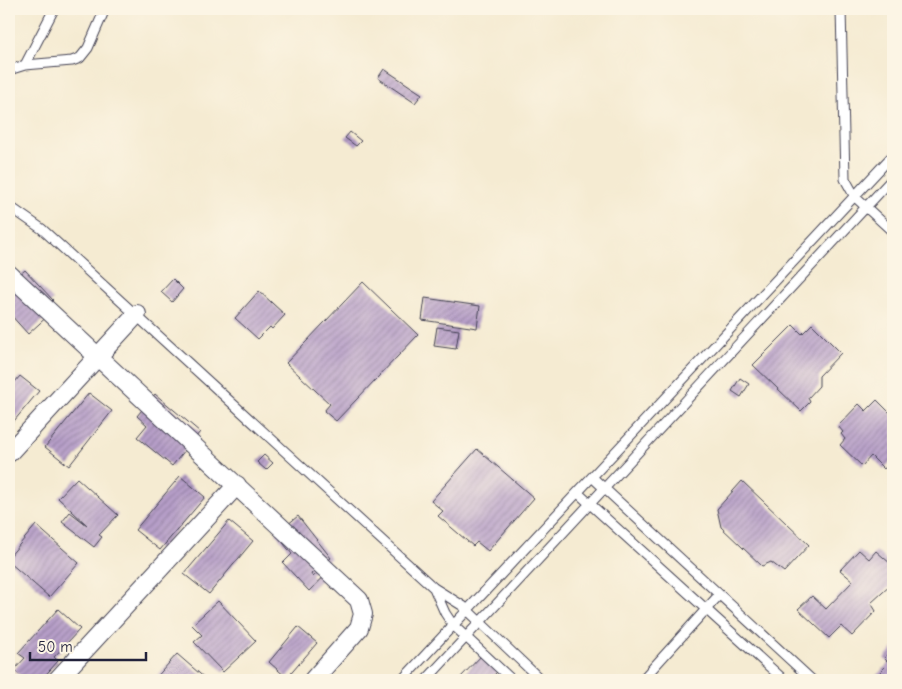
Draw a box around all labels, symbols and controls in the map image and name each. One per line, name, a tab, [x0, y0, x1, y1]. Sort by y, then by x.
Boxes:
scale bar	[30, 629, 146, 661]
text: 50 m	[38, 638, 73, 656]

